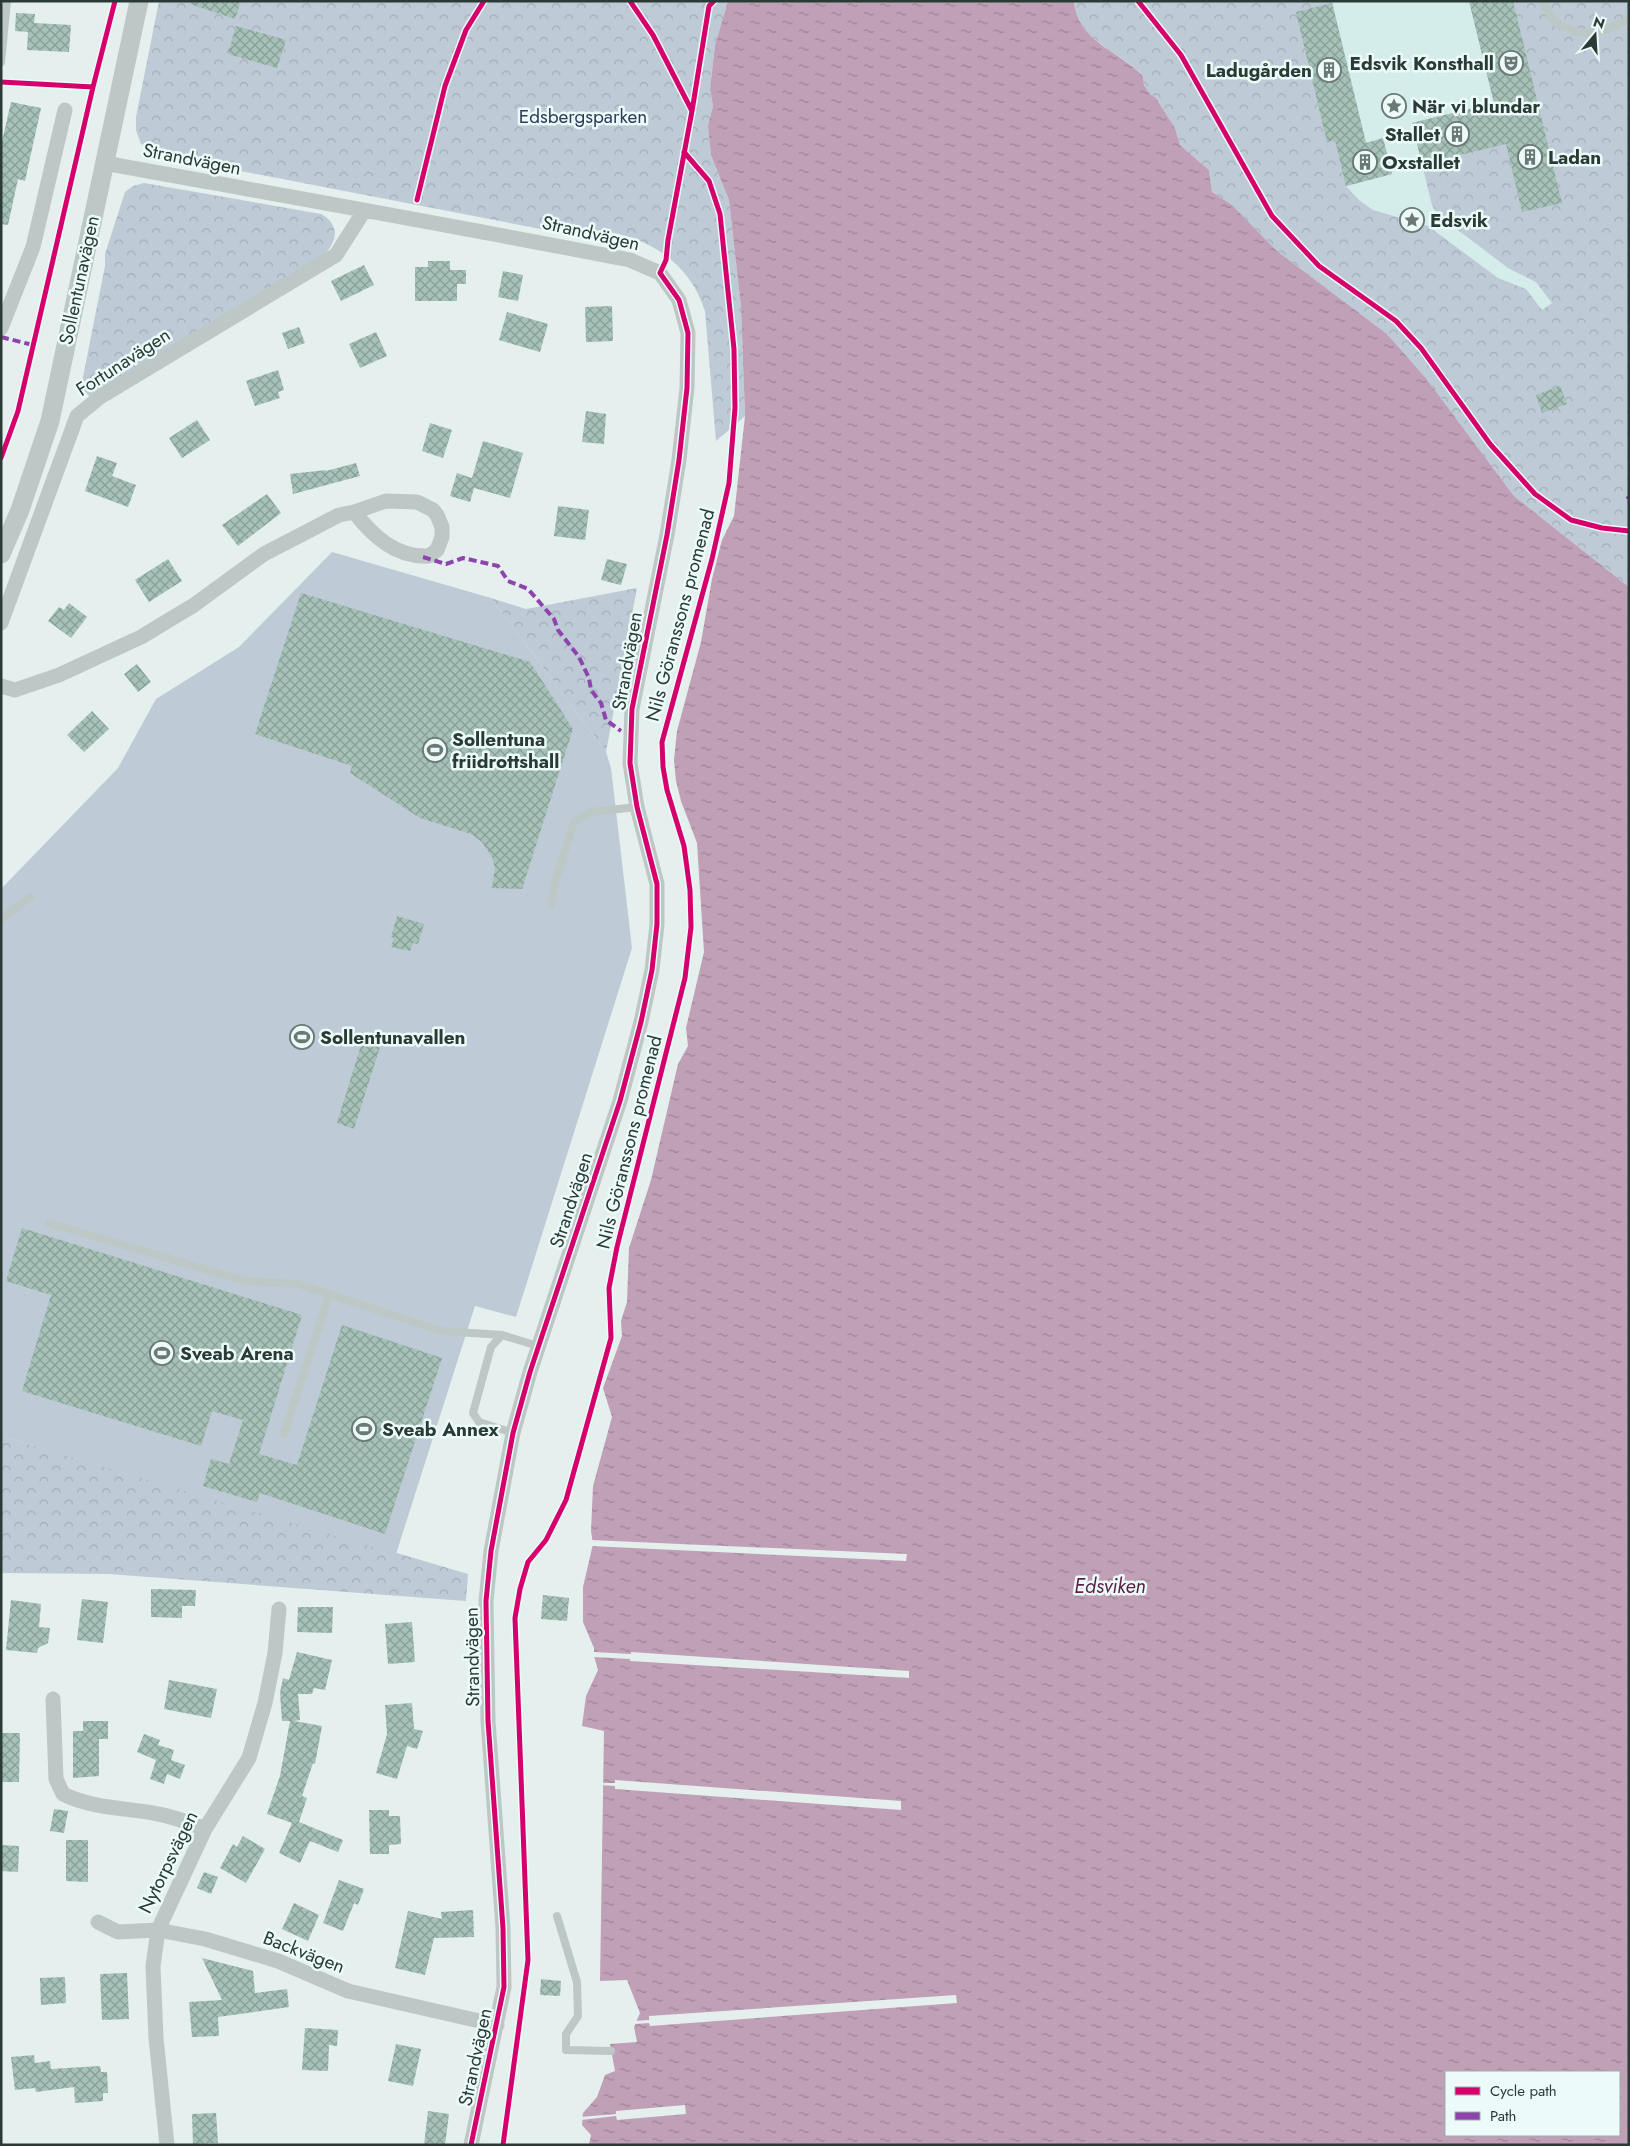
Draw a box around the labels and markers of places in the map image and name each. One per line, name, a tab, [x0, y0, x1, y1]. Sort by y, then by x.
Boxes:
place label: Edsvik Konsthall	[1349, 50, 1494, 77]
theatre icon: Edsvik Konsthall	[1498, 50, 1524, 76]
place label: Ladugården	[1206, 57, 1312, 84]
building icon: Ladugården	[1316, 57, 1342, 83]
place icon: När vi blundar	[1381, 93, 1407, 119]
place label: När vi blundar	[1412, 93, 1541, 120]
place label: Stallet	[1385, 121, 1440, 148]
building icon: Stallet	[1444, 121, 1470, 147]
building icon: Ladan	[1517, 144, 1543, 170]
place label: Ladan	[1548, 144, 1601, 171]
building icon: Oxstallet	[1352, 149, 1378, 175]
place label: Oxstallet	[1382, 149, 1460, 176]
place icon: Edsvik	[1399, 207, 1425, 233]
place label: Edsvik	[1430, 207, 1488, 234]
place label: Sollentuna friidrottshall	[452, 726, 559, 775]
sports icon: Sollentuna friidrottshall	[422, 737, 448, 763]
sports icon: Sollentunavallen	[289, 1024, 315, 1050]
place label: Sollentunavallen	[320, 1024, 466, 1051]
sports icon: Sveab Arena	[149, 1340, 175, 1366]
place label: Sveab Arena	[180, 1340, 294, 1367]
sports icon: Sveab Annex	[351, 1416, 377, 1442]
place label: Sveab Annex	[382, 1416, 500, 1443]

